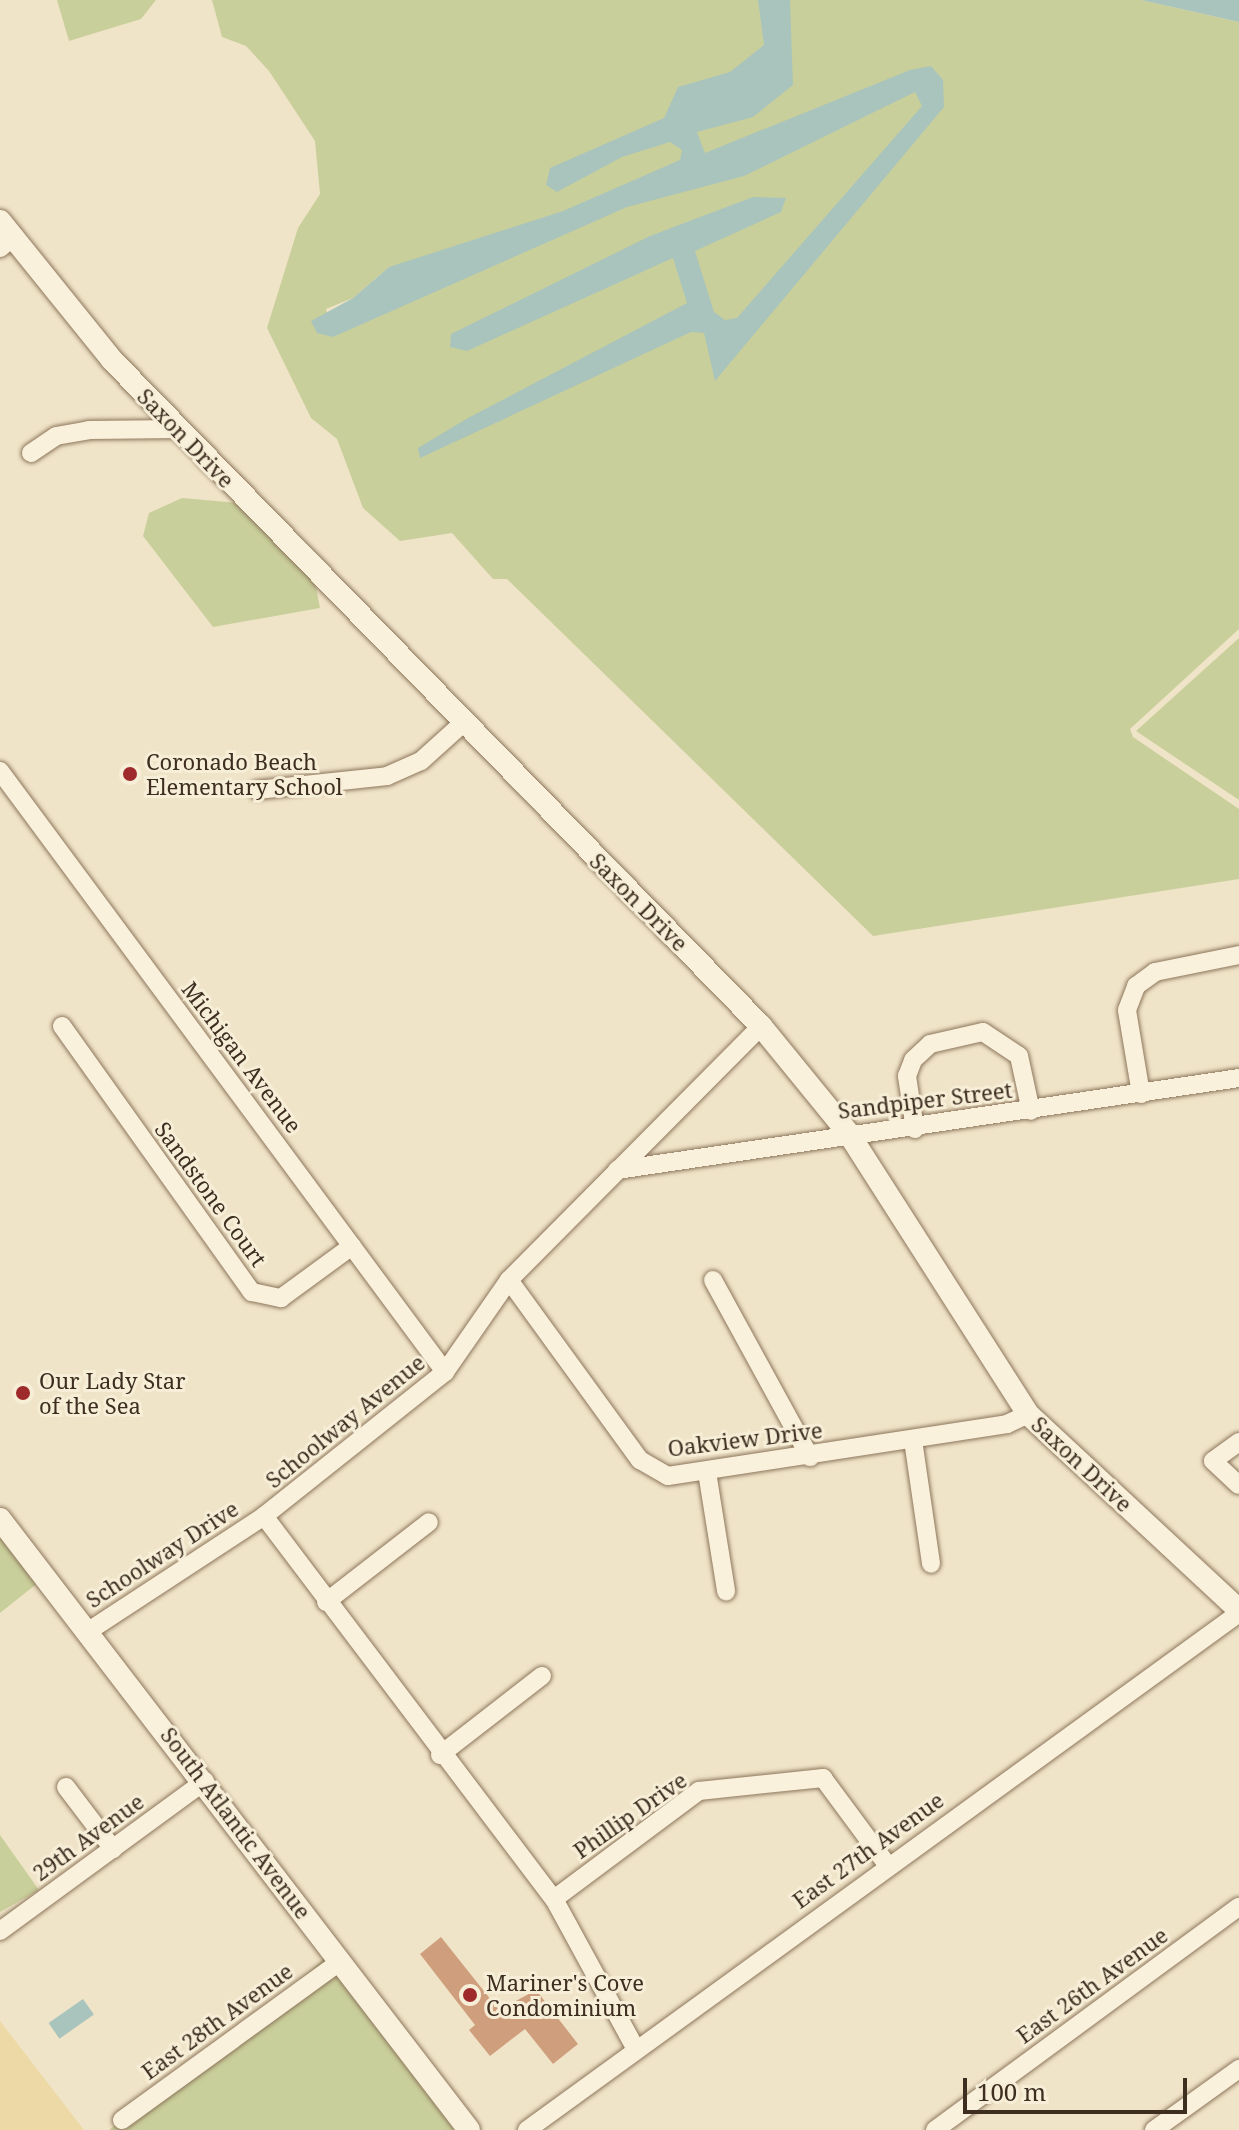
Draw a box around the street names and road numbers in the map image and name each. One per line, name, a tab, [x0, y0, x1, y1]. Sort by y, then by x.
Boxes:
street label: Saxon Drive	[132, 383, 240, 493]
street label: Saxon Drive	[585, 848, 693, 956]
street label: Michigan Avenue	[177, 976, 307, 1138]
street label: Sandpiper Street	[836, 1076, 1014, 1124]
street label: Sandstone Court	[150, 1117, 272, 1271]
street label: Schoolway Avenue	[260, 1349, 430, 1493]
street label: Saxon Drive	[1026, 1411, 1138, 1517]
street label: Oakview Drive	[666, 1416, 824, 1462]
street label: Schoolway Drive	[81, 1495, 243, 1613]
street label: South Atlantic Avenue	[155, 1722, 317, 1924]
street label: Phillip Drive	[568, 1766, 692, 1864]
street label: East 27th Avenue	[787, 1786, 949, 1914]
street label: 29th Avenue	[27, 1788, 149, 1886]
street label: East 26th Avenue	[1011, 1921, 1173, 2049]
street label: East 28th Avenue	[136, 1957, 298, 2085]

